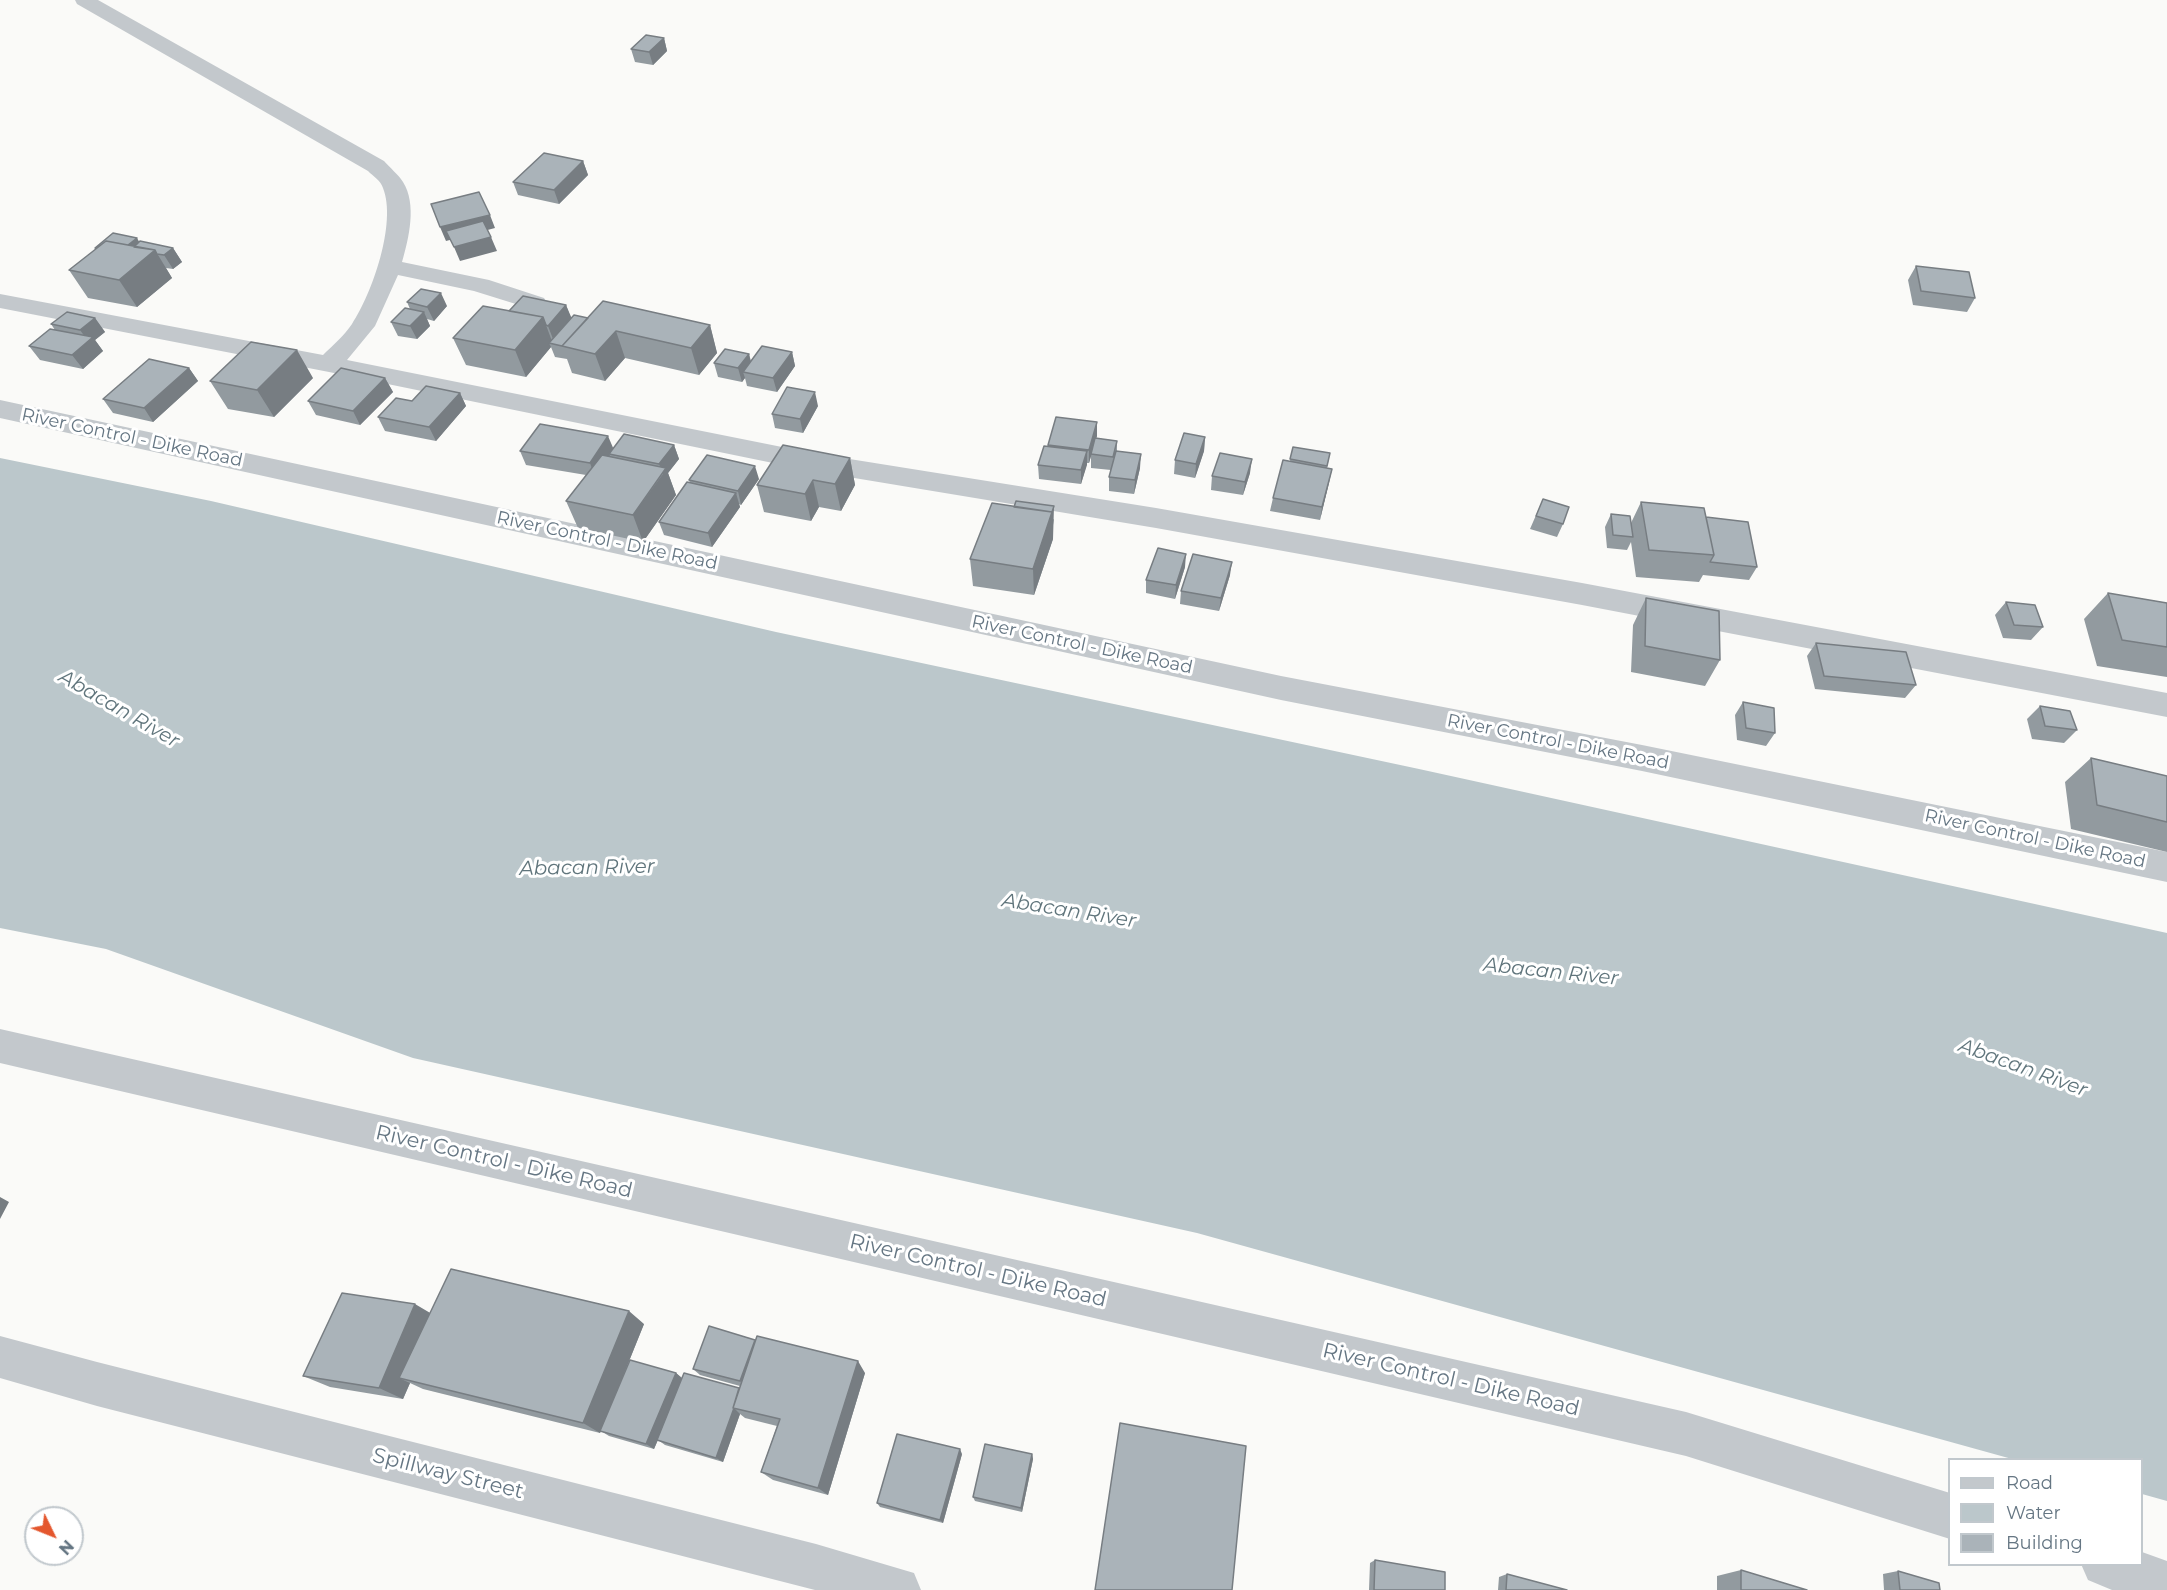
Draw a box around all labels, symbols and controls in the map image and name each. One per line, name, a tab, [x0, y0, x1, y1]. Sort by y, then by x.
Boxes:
street label: River Control - Dike Road	[20, 404, 244, 472]
street label: River Control - Dike Road	[495, 507, 719, 575]
street label: River Control - Dike Road	[970, 611, 1194, 679]
water label: Abacan River	[54, 665, 184, 753]
street label: River Control - Dike Road	[1445, 710, 1671, 774]
street label: River Control - Dike Road	[1923, 805, 2147, 873]
water label: Abacan River	[519, 855, 655, 881]
water label: Abacan River	[1000, 889, 1138, 933]
water label: Abacan River	[1482, 953, 1620, 991]
water label: Abacan River	[1955, 1034, 2091, 1102]
street label: River Control - Dike Road	[373, 1120, 635, 1204]
street label: River Control - Dike Road	[847, 1229, 1109, 1313]
street label: River Control - Dike Road	[1320, 1338, 1582, 1422]
street label: Spillway Street	[370, 1443, 526, 1505]
legend	[1948, 1458, 2143, 1566]
text: Road	[2006, 1472, 2053, 1494]
text: Water	[2006, 1502, 2061, 1524]
north arrow	[24, 1506, 84, 1566]
text: Building	[2006, 1532, 2083, 1554]
text: N	[55, 1536, 77, 1558]

